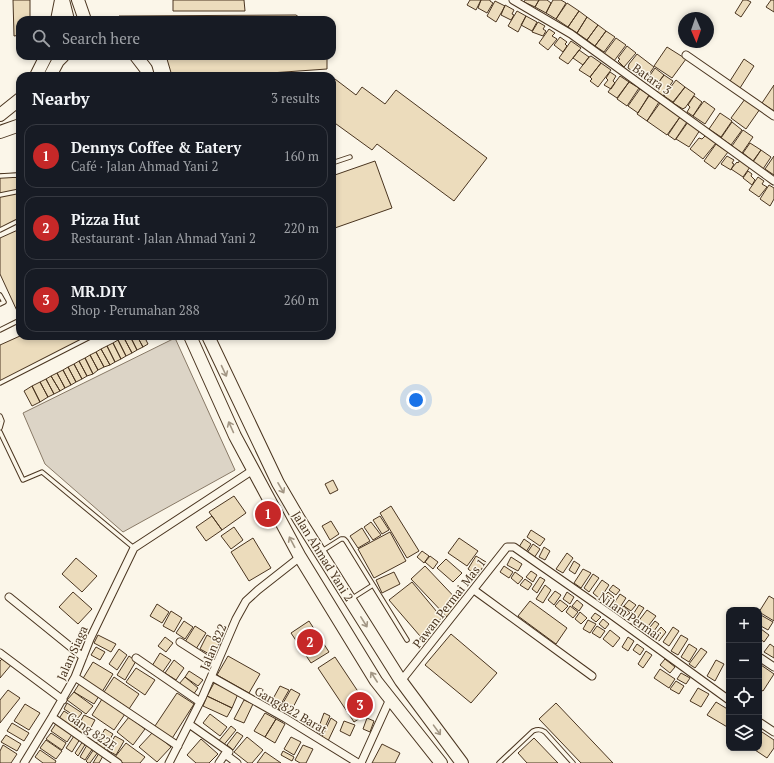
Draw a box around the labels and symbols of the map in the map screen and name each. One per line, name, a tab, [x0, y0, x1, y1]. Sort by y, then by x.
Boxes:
north arrow	[678, 12, 714, 48]
street label: Batara 3	[630, 60, 674, 98]
one-way arrow	[221, 365, 228, 377]
your location	[406, 390, 426, 410]
one-way arrow	[227, 421, 234, 433]
one-way arrow	[278, 482, 285, 494]
pin: 1	[255, 499, 281, 529]
street label: Jalan Ahmad Yani 2	[289, 508, 357, 604]
one-way arrow	[287, 536, 295, 548]
street label: Pawan Permai Mas 1	[409, 555, 489, 651]
street label: Nilam Permai	[596, 589, 664, 643]
one-way arrow	[361, 616, 369, 628]
street label: Jalan 822	[197, 621, 229, 673]
street label: Jalan Siaga	[53, 623, 91, 683]
pin: 2	[297, 627, 323, 657]
one-way arrow	[370, 672, 378, 683]
street label: Gang 822 Barat	[252, 683, 330, 737]
pin: 3	[347, 690, 373, 720]
street label: Gang 822E	[64, 709, 120, 753]
one-way arrow	[433, 724, 441, 735]

